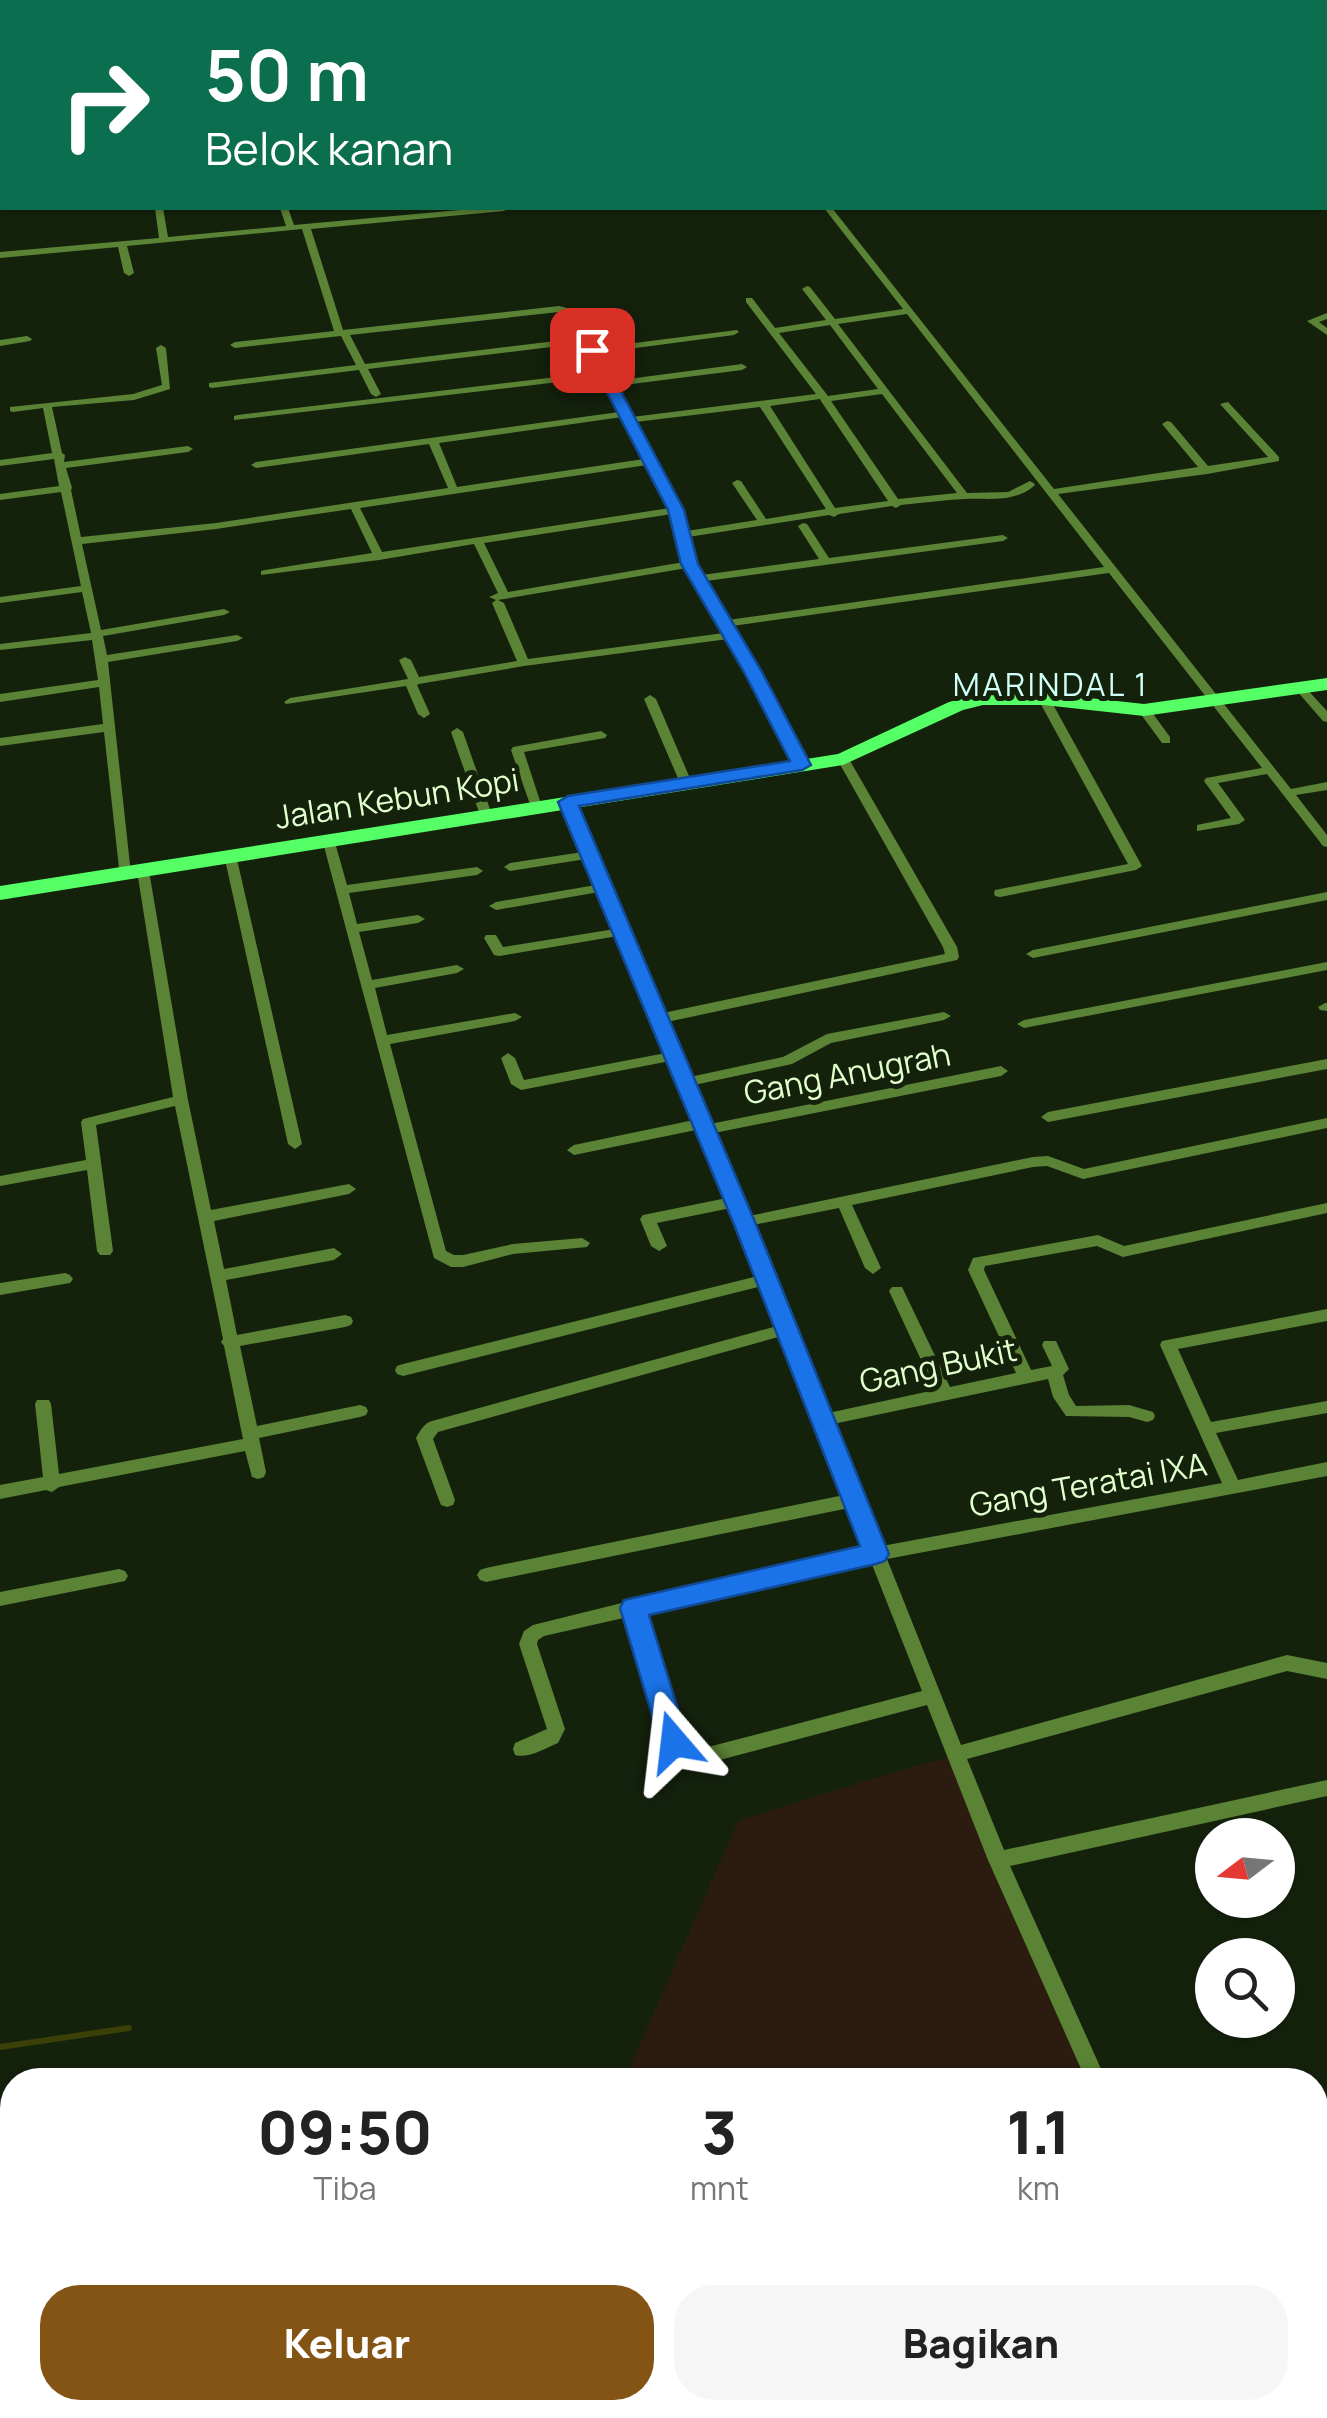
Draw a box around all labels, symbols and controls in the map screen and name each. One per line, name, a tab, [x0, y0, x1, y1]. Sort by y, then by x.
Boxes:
text: 50 m	[205, 26, 369, 122]
icon: right	[40, 40, 170, 170]
text: Belok kanan	[205, 117, 453, 179]
pin	[550, 308, 635, 393]
icon: arrive	[565, 323, 620, 378]
district label: MARINDAL 1	[953, 662, 1149, 706]
street label: Jalan Kebun Kopi	[272, 757, 522, 839]
street label: Gang Anugrah	[740, 1031, 954, 1115]
street label: Gang Bukit	[855, 1327, 1021, 1403]
street label: Gang Teratai IXA	[966, 1441, 1210, 1527]
position arrow	[622, 1690, 726, 1794]
north arrow	[1195, 1818, 1295, 1918]
map controls	[1195, 1818, 1295, 2038]
button: search	[1195, 1938, 1295, 2038]
text: 09:50	[257, 2090, 432, 2172]
text: 3	[702, 2090, 737, 2172]
text: 1.1	[1006, 2090, 1070, 2172]
text: Tiba	[313, 2166, 377, 2210]
text: mnt	[690, 2166, 749, 2210]
text: km	[1017, 2166, 1060, 2210]
button: Keluar	[40, 2285, 654, 2400]
button: Bagikan	[674, 2285, 1288, 2400]

